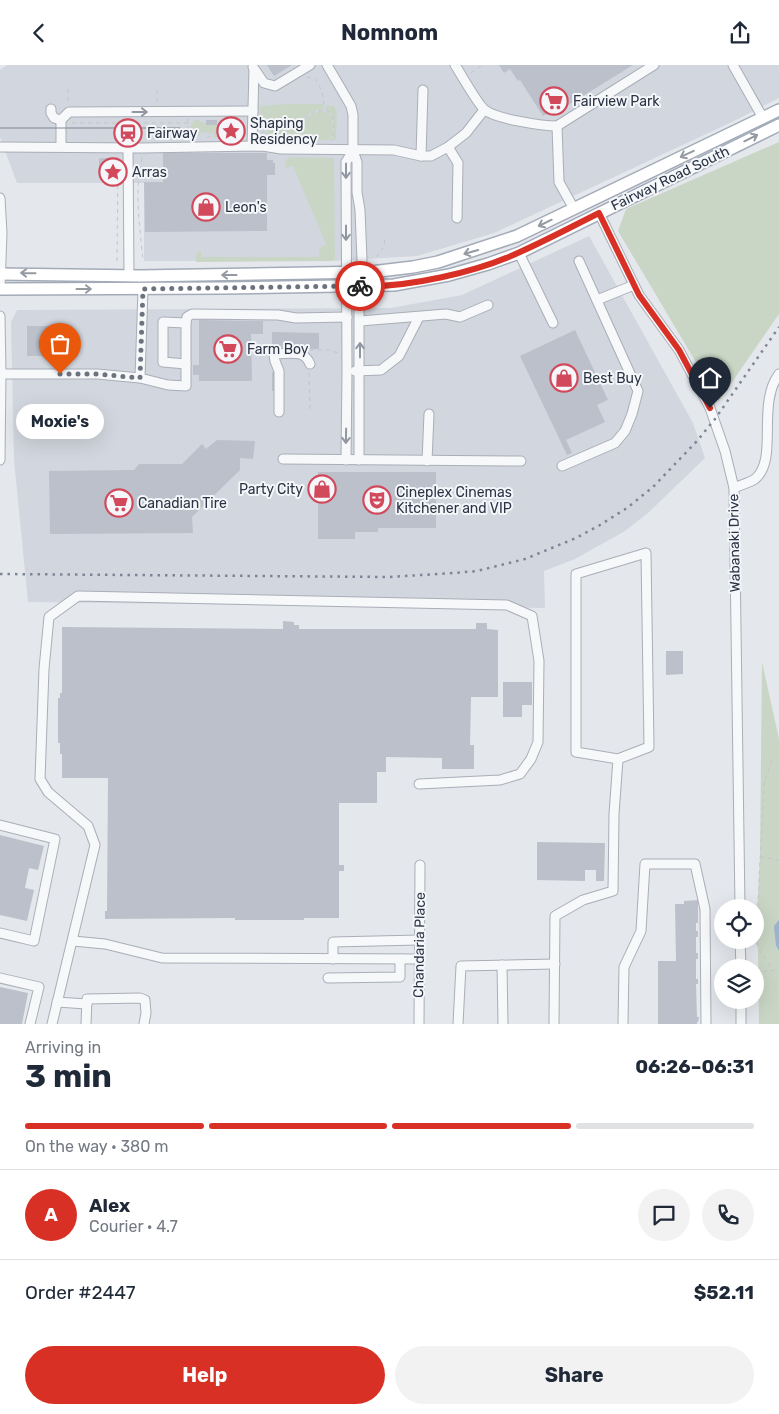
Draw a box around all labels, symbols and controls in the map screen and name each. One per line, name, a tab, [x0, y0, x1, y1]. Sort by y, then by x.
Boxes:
icon: back	[25, 19, 53, 47]
text: Nomnom	[341, 19, 438, 46]
icon: share	[726, 19, 754, 47]
supermarket icon: Fairview Park	[539, 86, 569, 116]
place label: Fairview Park	[573, 93, 660, 110]
one-way arrow	[132, 107, 148, 117]
place label: Shaping Residency	[250, 115, 318, 148]
place icon: Shaping Residency	[216, 116, 246, 146]
station icon: Fairway	[113, 118, 143, 148]
place label: Fairway	[147, 125, 198, 142]
one-way arrow	[743, 133, 758, 143]
street label: Fairway Road South	[608, 142, 732, 214]
one-way arrow	[680, 150, 695, 160]
place icon: Arras	[98, 157, 128, 187]
one-way arrow	[341, 163, 351, 179]
place label: Arras	[132, 164, 167, 181]
shop icon: Leon's	[191, 192, 221, 222]
place label: Leon's	[225, 199, 267, 216]
one-way arrow	[538, 218, 553, 228]
one-way arrow	[341, 225, 351, 241]
one-way arrow	[463, 248, 479, 258]
courier	[335, 261, 385, 311]
one-way arrow	[21, 268, 37, 278]
one-way arrow	[222, 270, 238, 280]
icon: bike	[346, 272, 374, 300]
one-way arrow	[76, 284, 92, 294]
pin	[39, 323, 81, 374]
icon: bag	[46, 330, 74, 358]
supermarket icon: Farm Boy	[213, 334, 243, 364]
place label: Farm Boy	[247, 341, 309, 358]
one-way arrow	[355, 342, 365, 358]
pin	[689, 357, 731, 408]
shop icon: Best Buy	[549, 363, 579, 393]
icon: home	[696, 364, 724, 392]
place label: Best Buy	[583, 370, 642, 387]
callout: Moxie's	[16, 404, 104, 439]
text: Moxie's	[31, 412, 89, 431]
one-way arrow	[341, 428, 351, 444]
shop icon: Party City	[307, 474, 337, 504]
place label: Party City	[239, 481, 303, 498]
place label: Cineplex Cinemas Kitchener and VIP	[396, 484, 512, 517]
theatre icon: Cineplex Cinemas Kitchener and VIP	[362, 485, 392, 515]
supermarket icon: Canadian Tire	[104, 488, 134, 518]
street label: Wabanaki Drive	[725, 493, 744, 592]
place label: Canadian Tire	[138, 495, 227, 512]
street label: Chandaria Place	[410, 892, 429, 998]
map controls	[714, 899, 764, 1009]
button: locate	[714, 899, 764, 949]
button: layers	[714, 959, 764, 1009]
text: Arriving in	[25, 1038, 101, 1057]
text: 06:26–06:31	[635, 1055, 754, 1078]
text: 3 min	[25, 1057, 112, 1095]
text: On the way · 380 m	[25, 1137, 169, 1156]
button: chat	[638, 1189, 690, 1241]
button: phone	[702, 1189, 754, 1241]
text: Alex	[89, 1194, 130, 1217]
text: A	[44, 1203, 58, 1226]
text: Courier · 4.7	[89, 1217, 178, 1236]
text: Order #2447	[25, 1281, 136, 1304]
text: $52.11	[694, 1281, 754, 1304]
button: Help	[25, 1346, 385, 1404]
button: Share	[395, 1346, 754, 1404]

